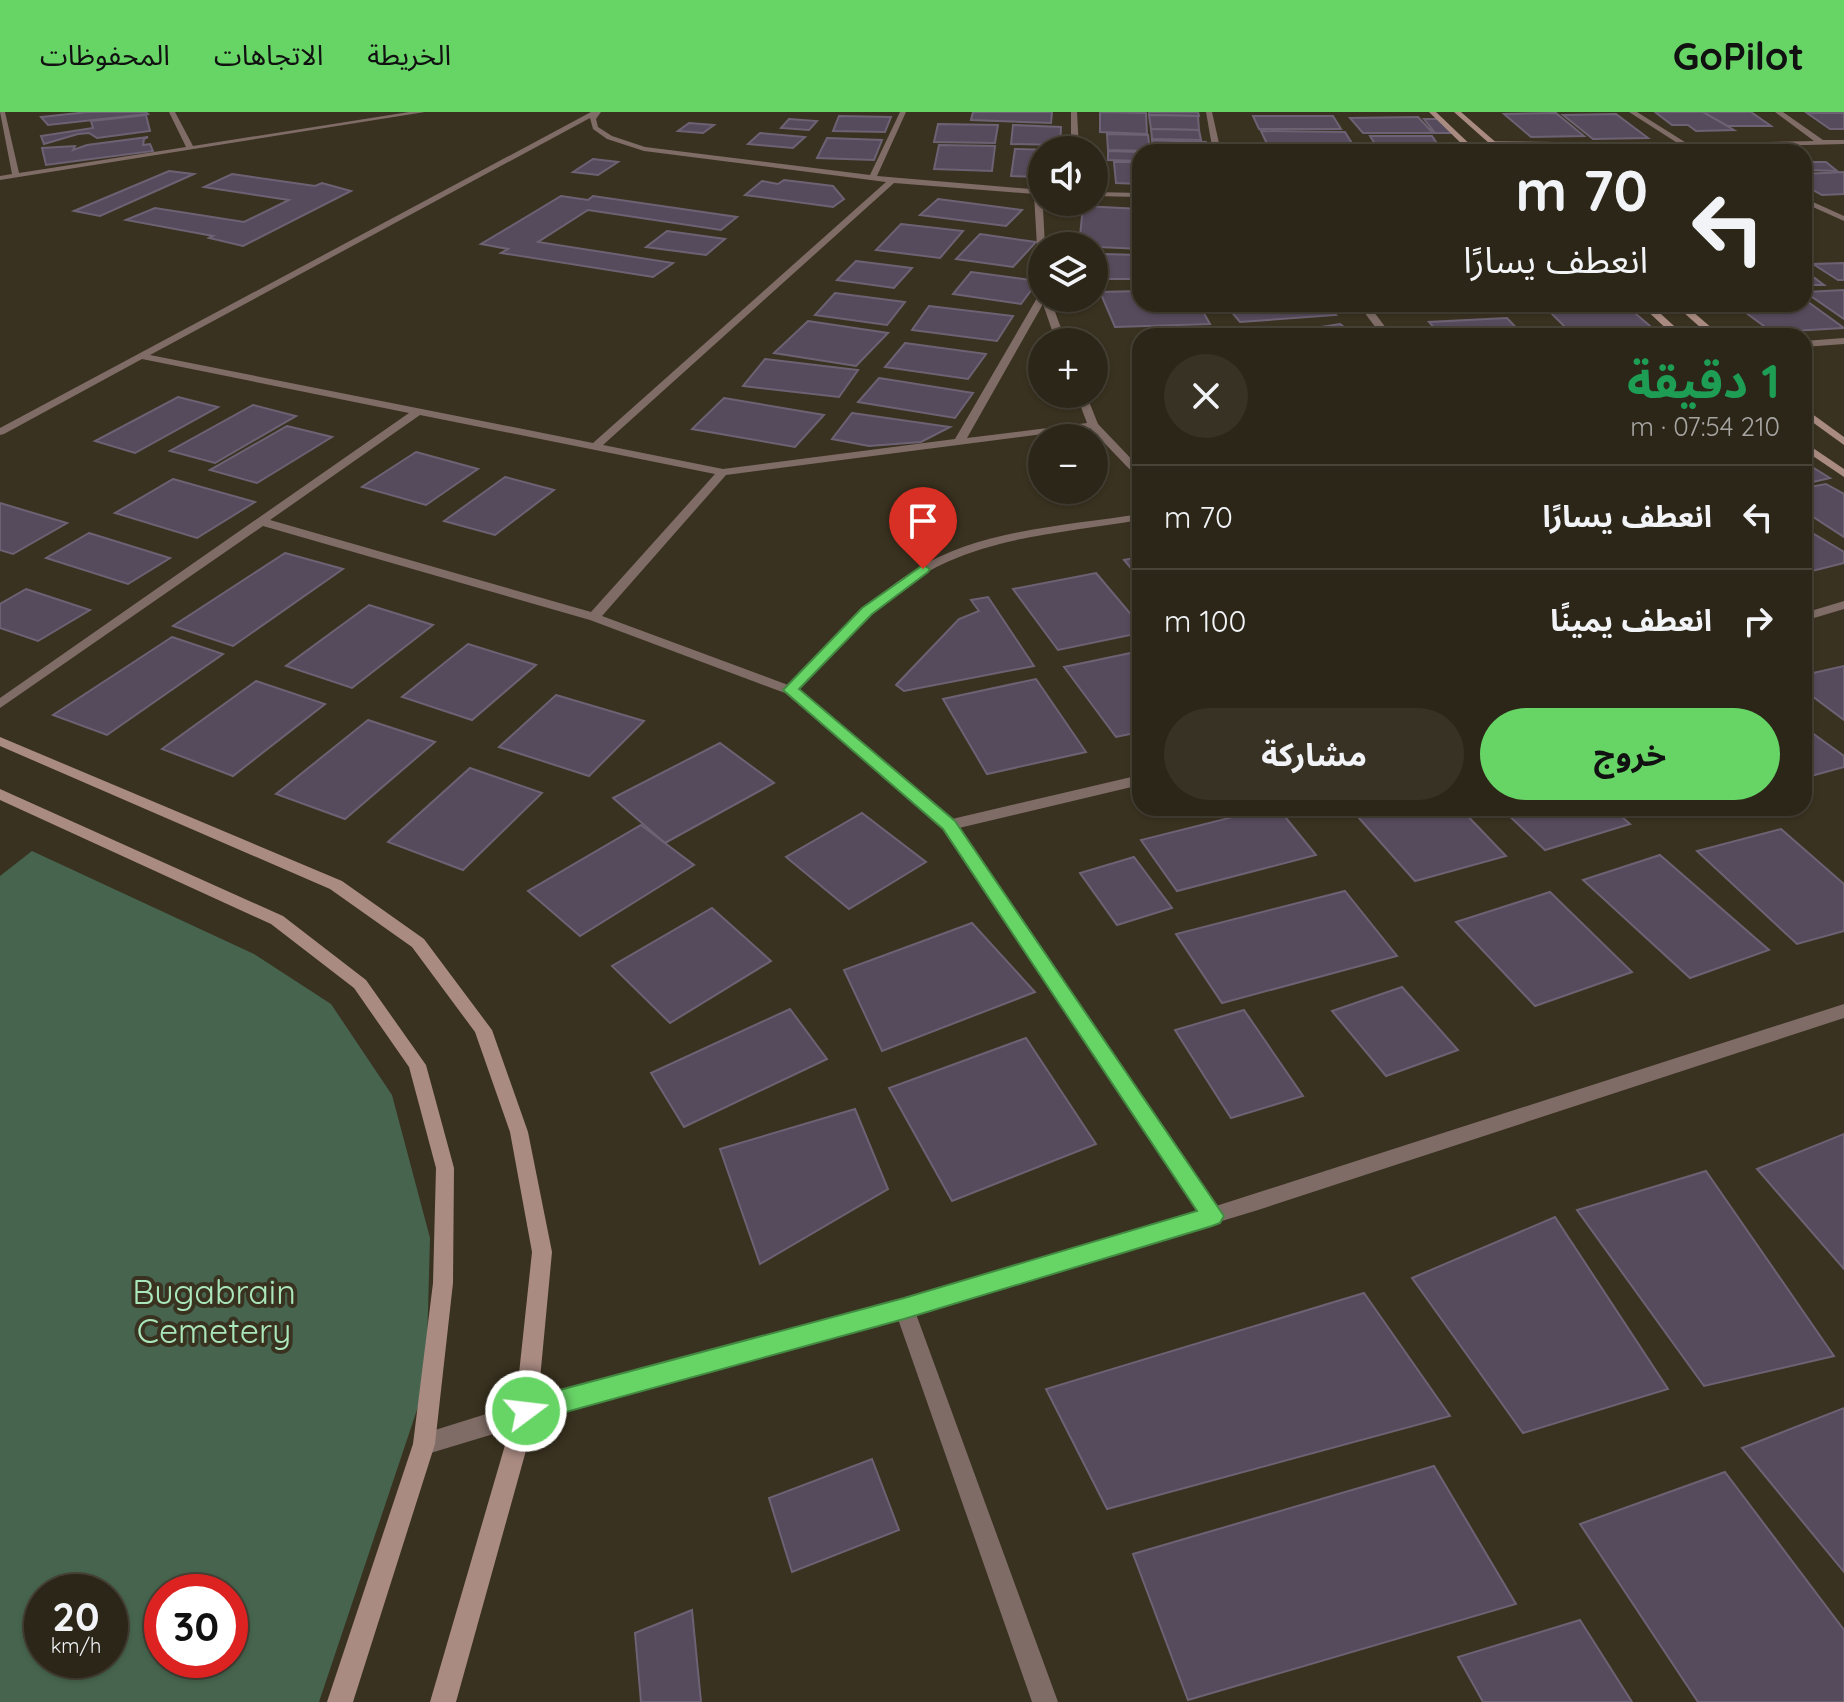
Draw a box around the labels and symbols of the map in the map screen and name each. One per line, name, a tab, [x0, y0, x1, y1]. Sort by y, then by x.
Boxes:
pin	[889, 487, 957, 569]
park label: Bugabrain Cemetery	[132, 1270, 296, 1352]
position arrow	[484, 1369, 568, 1453]
speed limit sign: 30	[144, 1574, 248, 1678]

